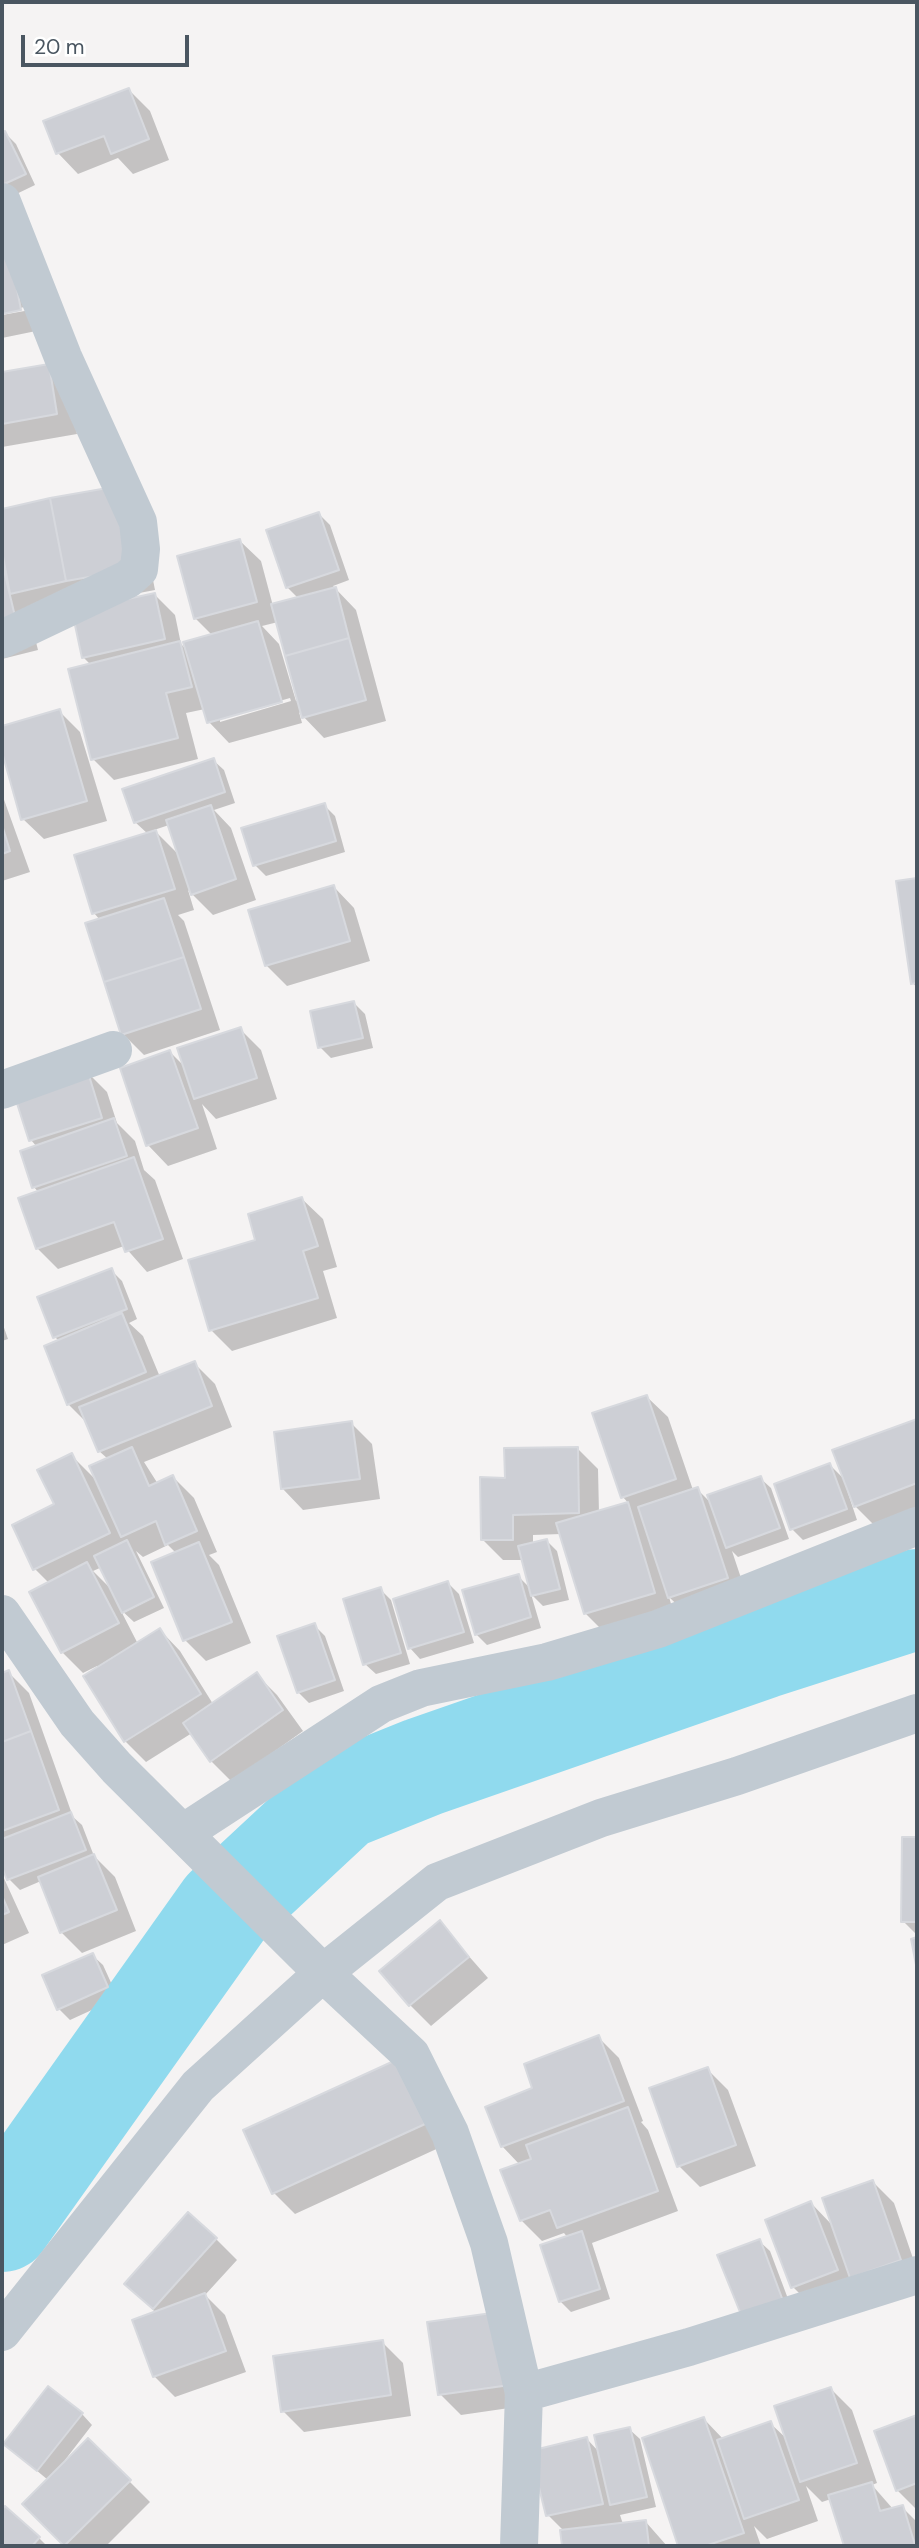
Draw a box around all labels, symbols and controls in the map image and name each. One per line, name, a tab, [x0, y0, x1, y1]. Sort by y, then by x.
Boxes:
scale bar	[24, 21, 192, 65]
text: 20 m	[34, 33, 85, 61]

